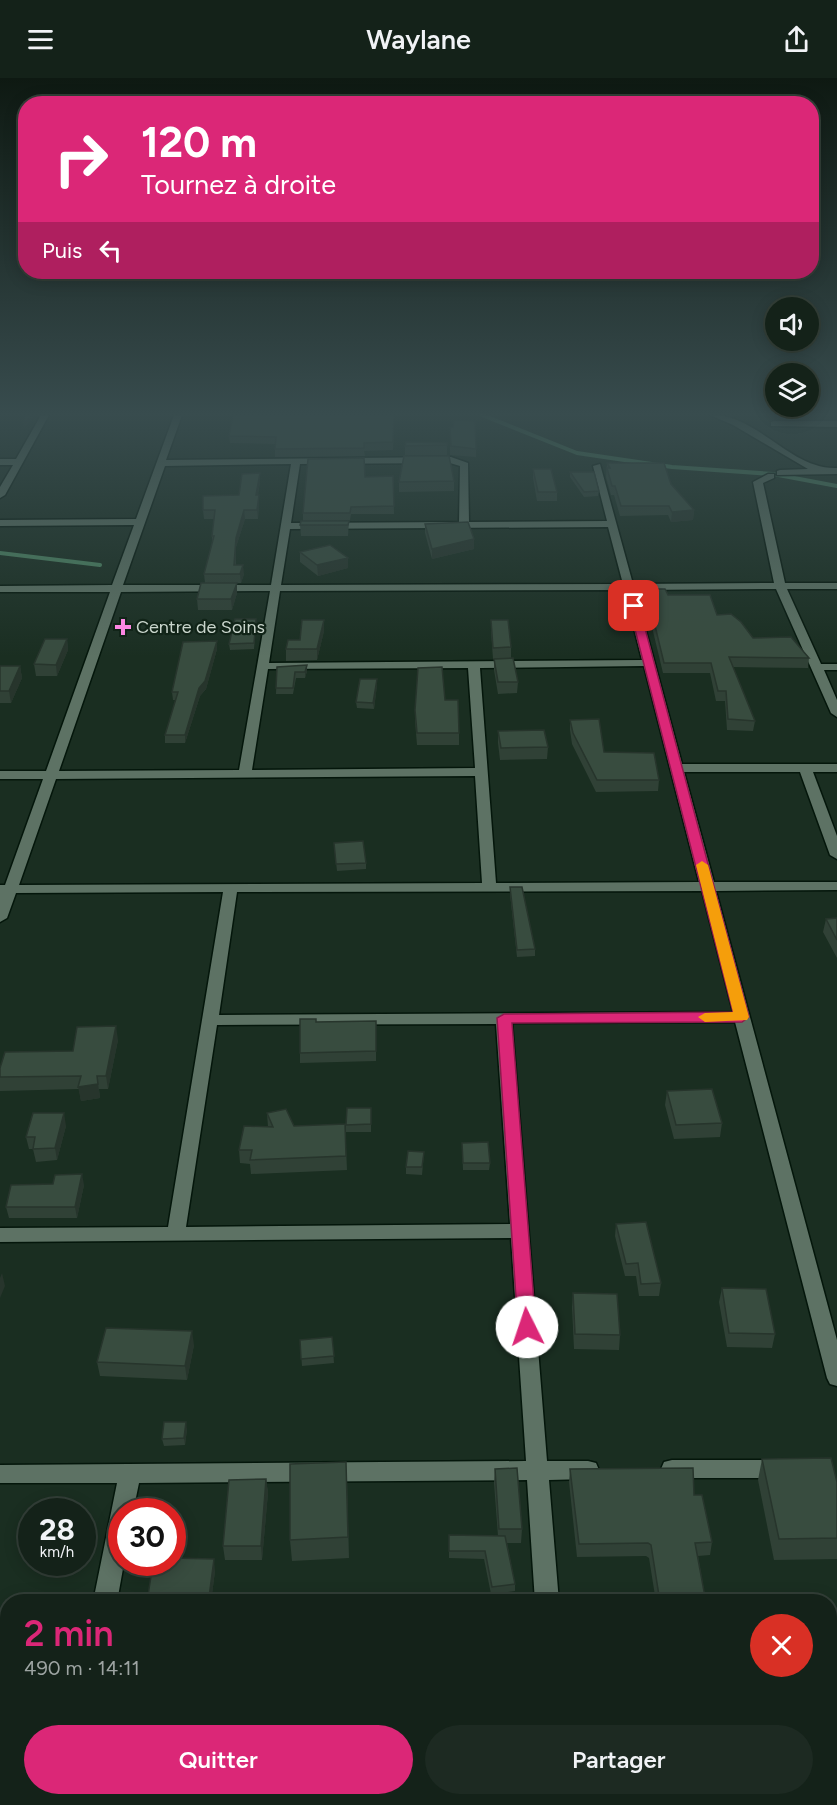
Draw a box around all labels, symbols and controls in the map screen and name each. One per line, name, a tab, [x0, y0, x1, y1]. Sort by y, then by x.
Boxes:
icon: menu	[24, 23, 57, 56]
text: Waylane	[366, 23, 471, 56]
icon: share	[780, 23, 813, 56]
text: 120 m	[141, 117, 257, 168]
icon: right	[42, 120, 120, 198]
text: Tournez à droite	[141, 168, 336, 201]
icon: left	[94, 234, 127, 267]
text: Puis	[42, 237, 82, 264]
map controls	[765, 297, 819, 417]
button: sound	[765, 297, 819, 351]
button: layers	[765, 363, 819, 417]
pin	[608, 580, 659, 631]
icon: arrive	[617, 589, 650, 622]
place label: Centre de Soins	[136, 616, 265, 638]
marker: Centre de Soins	[114, 618, 132, 636]
position arrow	[495, 1295, 559, 1359]
speed limit sign: 30	[108, 1498, 186, 1576]
text: 28	[39, 1511, 75, 1548]
text: km/h	[40, 1543, 74, 1561]
text: 2 min	[24, 1612, 114, 1655]
button: close	[750, 1614, 813, 1677]
text: 490 m · 14:11	[24, 1656, 140, 1680]
button: Quitter	[24, 1725, 413, 1794]
button: Partager	[425, 1725, 813, 1794]

